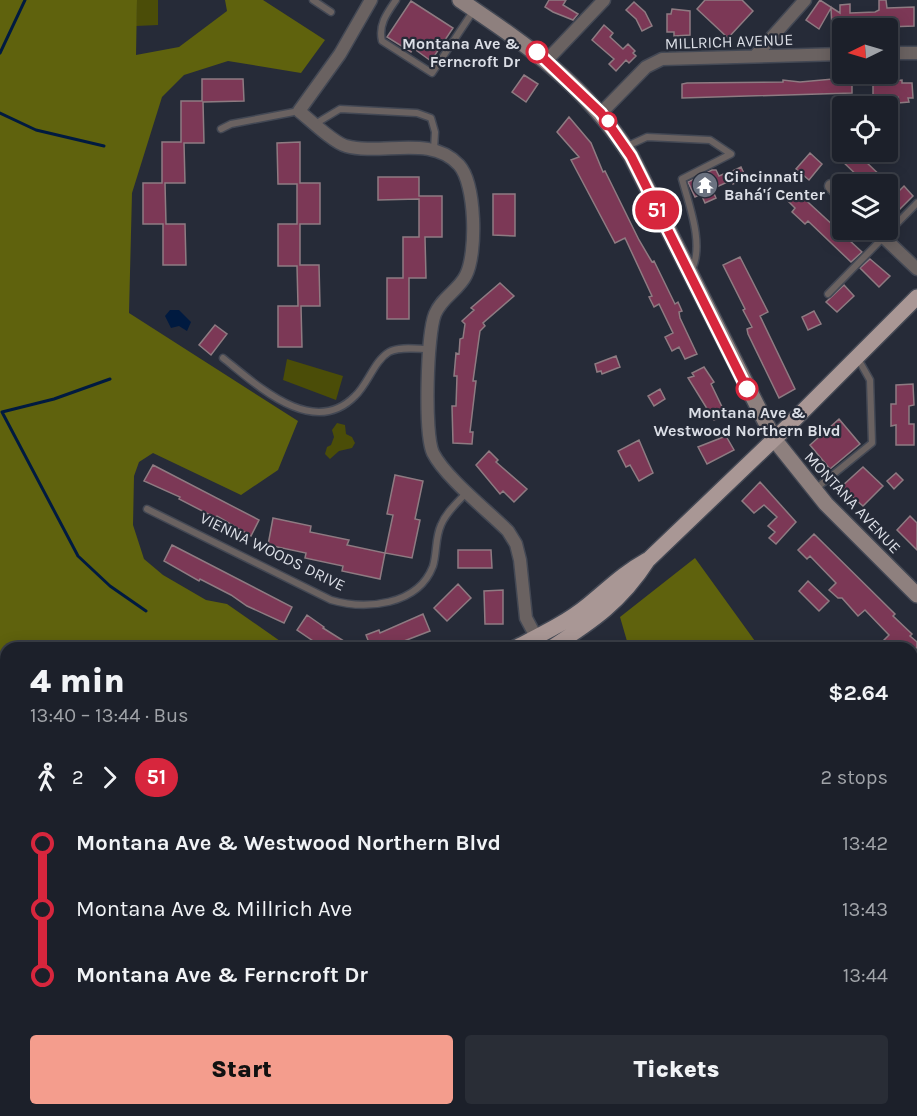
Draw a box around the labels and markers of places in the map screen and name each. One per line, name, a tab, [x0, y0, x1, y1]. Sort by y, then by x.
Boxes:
place label: Montana Ave & Ferncroft Dr	[402, 34, 521, 71]
marker: Montana Ave & Ferncroft Dr	[526, 41, 548, 63]
unlabelled marker	[599, 112, 617, 130]
place label: Cincinnati Bahá'í Center	[724, 167, 826, 204]
temple icon: Cincinnati Bahá'í Center	[690, 170, 720, 200]
marker: Montana Ave & Westwood Northern Blvd	[736, 378, 758, 400]
place label: Montana Ave & Westwood Northern Blvd	[653, 403, 841, 440]

